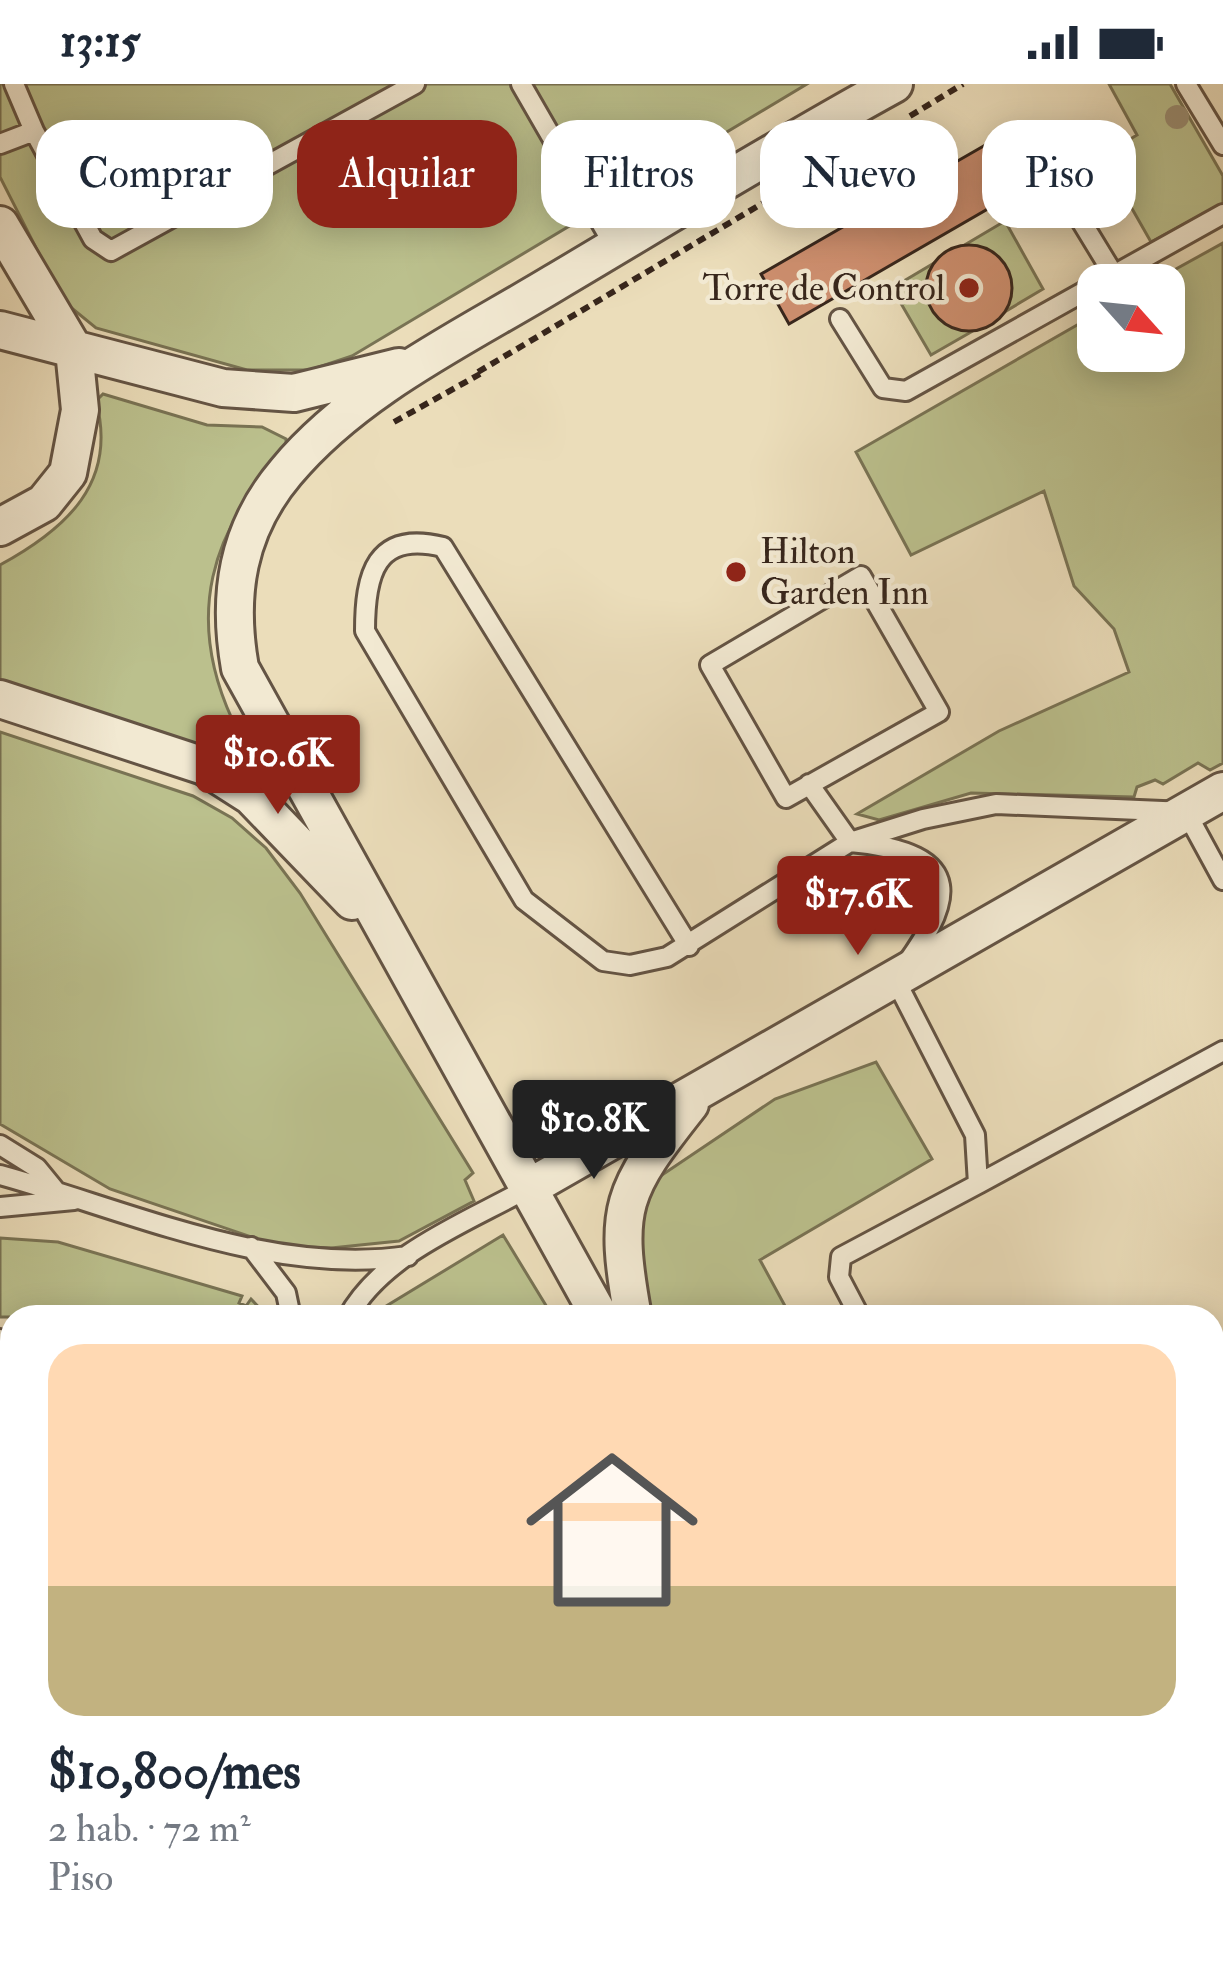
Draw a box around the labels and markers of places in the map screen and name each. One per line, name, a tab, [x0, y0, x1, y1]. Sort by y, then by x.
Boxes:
place label: Torre de Control	[703, 266, 945, 311]
marker: Torre de Control	[956, 275, 982, 301]
place label: Hilton Garden Inn	[760, 529, 929, 615]
marker: Hilton Garden Inn	[723, 559, 749, 585]
pin: $10.6K	[180, 715, 376, 817]
pin: $17.6K	[760, 856, 956, 958]
pin: $10.8K	[496, 1080, 692, 1182]

